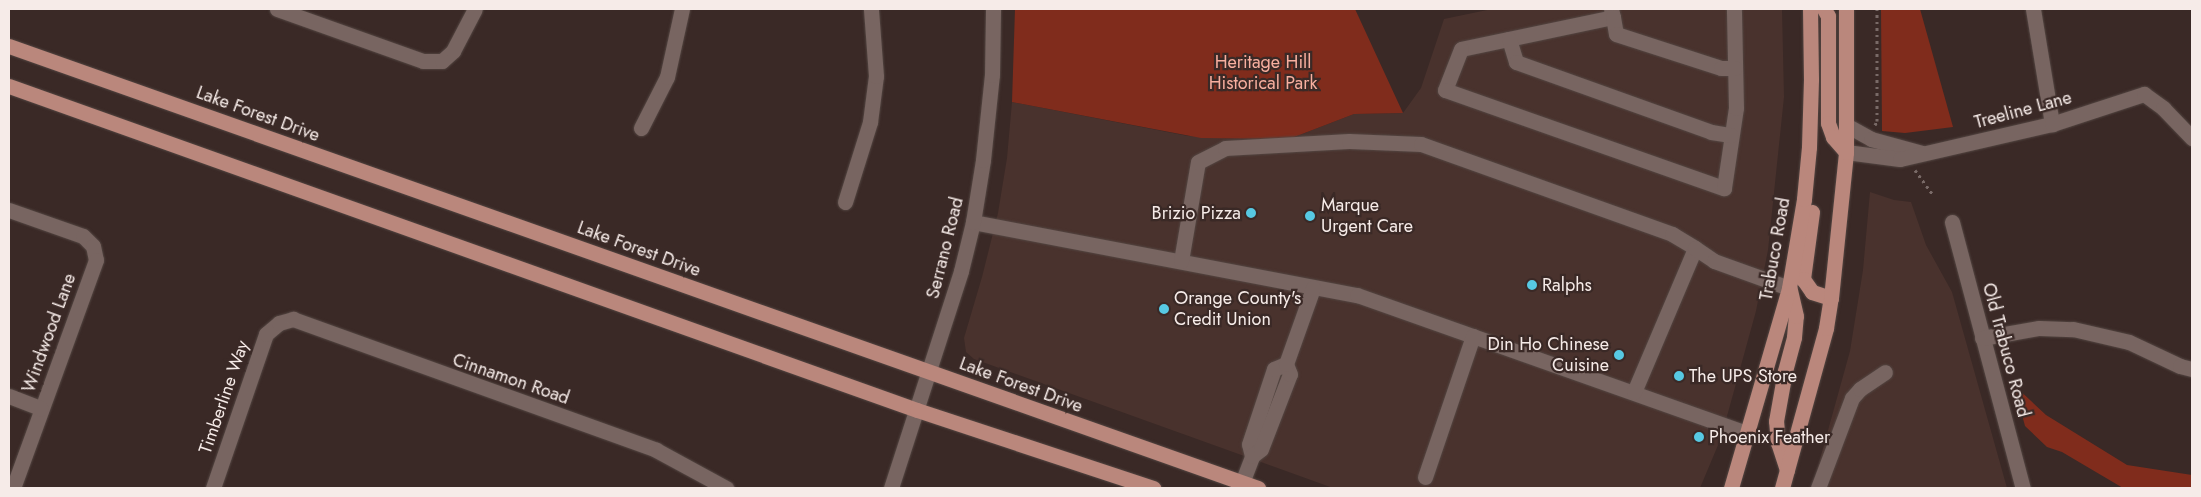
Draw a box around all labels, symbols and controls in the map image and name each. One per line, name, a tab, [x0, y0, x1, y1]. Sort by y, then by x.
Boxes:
park label: Heritage Hill Historical Park	[1209, 52, 1317, 94]
street label: Lake Forest Drive	[193, 82, 323, 146]
street label: Treeline Lane	[1972, 87, 2074, 133]
street label: Serrano Road	[922, 195, 968, 301]
place label: Marque Urgent Care	[1321, 195, 1413, 238]
street label: Trabuco Road	[1755, 196, 1795, 302]
place label: Brizio Pizza	[1152, 202, 1241, 224]
marker: Brizio Pizza	[1245, 207, 1257, 219]
marker: Marque Urgent Care	[1303, 209, 1317, 223]
street label: Lake Forest Drive	[574, 217, 704, 281]
street label: Windwood Lane	[17, 271, 81, 395]
place label: Ralphs	[1542, 274, 1592, 296]
marker: Ralphs	[1526, 279, 1538, 291]
street label: Old Trabuco Road	[1978, 280, 2034, 420]
place label: Orange County's Credit Union	[1174, 288, 1301, 330]
marker: Orange County's Credit Union	[1158, 303, 1170, 315]
place label: Din Ho Chinese Cuisine	[1487, 334, 1609, 376]
street label: Timberline Way	[195, 338, 253, 456]
street label: Cinnamon Road	[450, 349, 572, 409]
marker: Din Ho Chinese Cuisine	[1613, 349, 1625, 361]
street label: Lake Forest Drive	[956, 353, 1086, 417]
place label: The UPS Store	[1689, 365, 1797, 387]
marker: The UPS Store	[1673, 370, 1685, 382]
place label: Phoenix Feather	[1709, 426, 1830, 448]
marker: Phoenix Feather	[1693, 431, 1705, 443]

